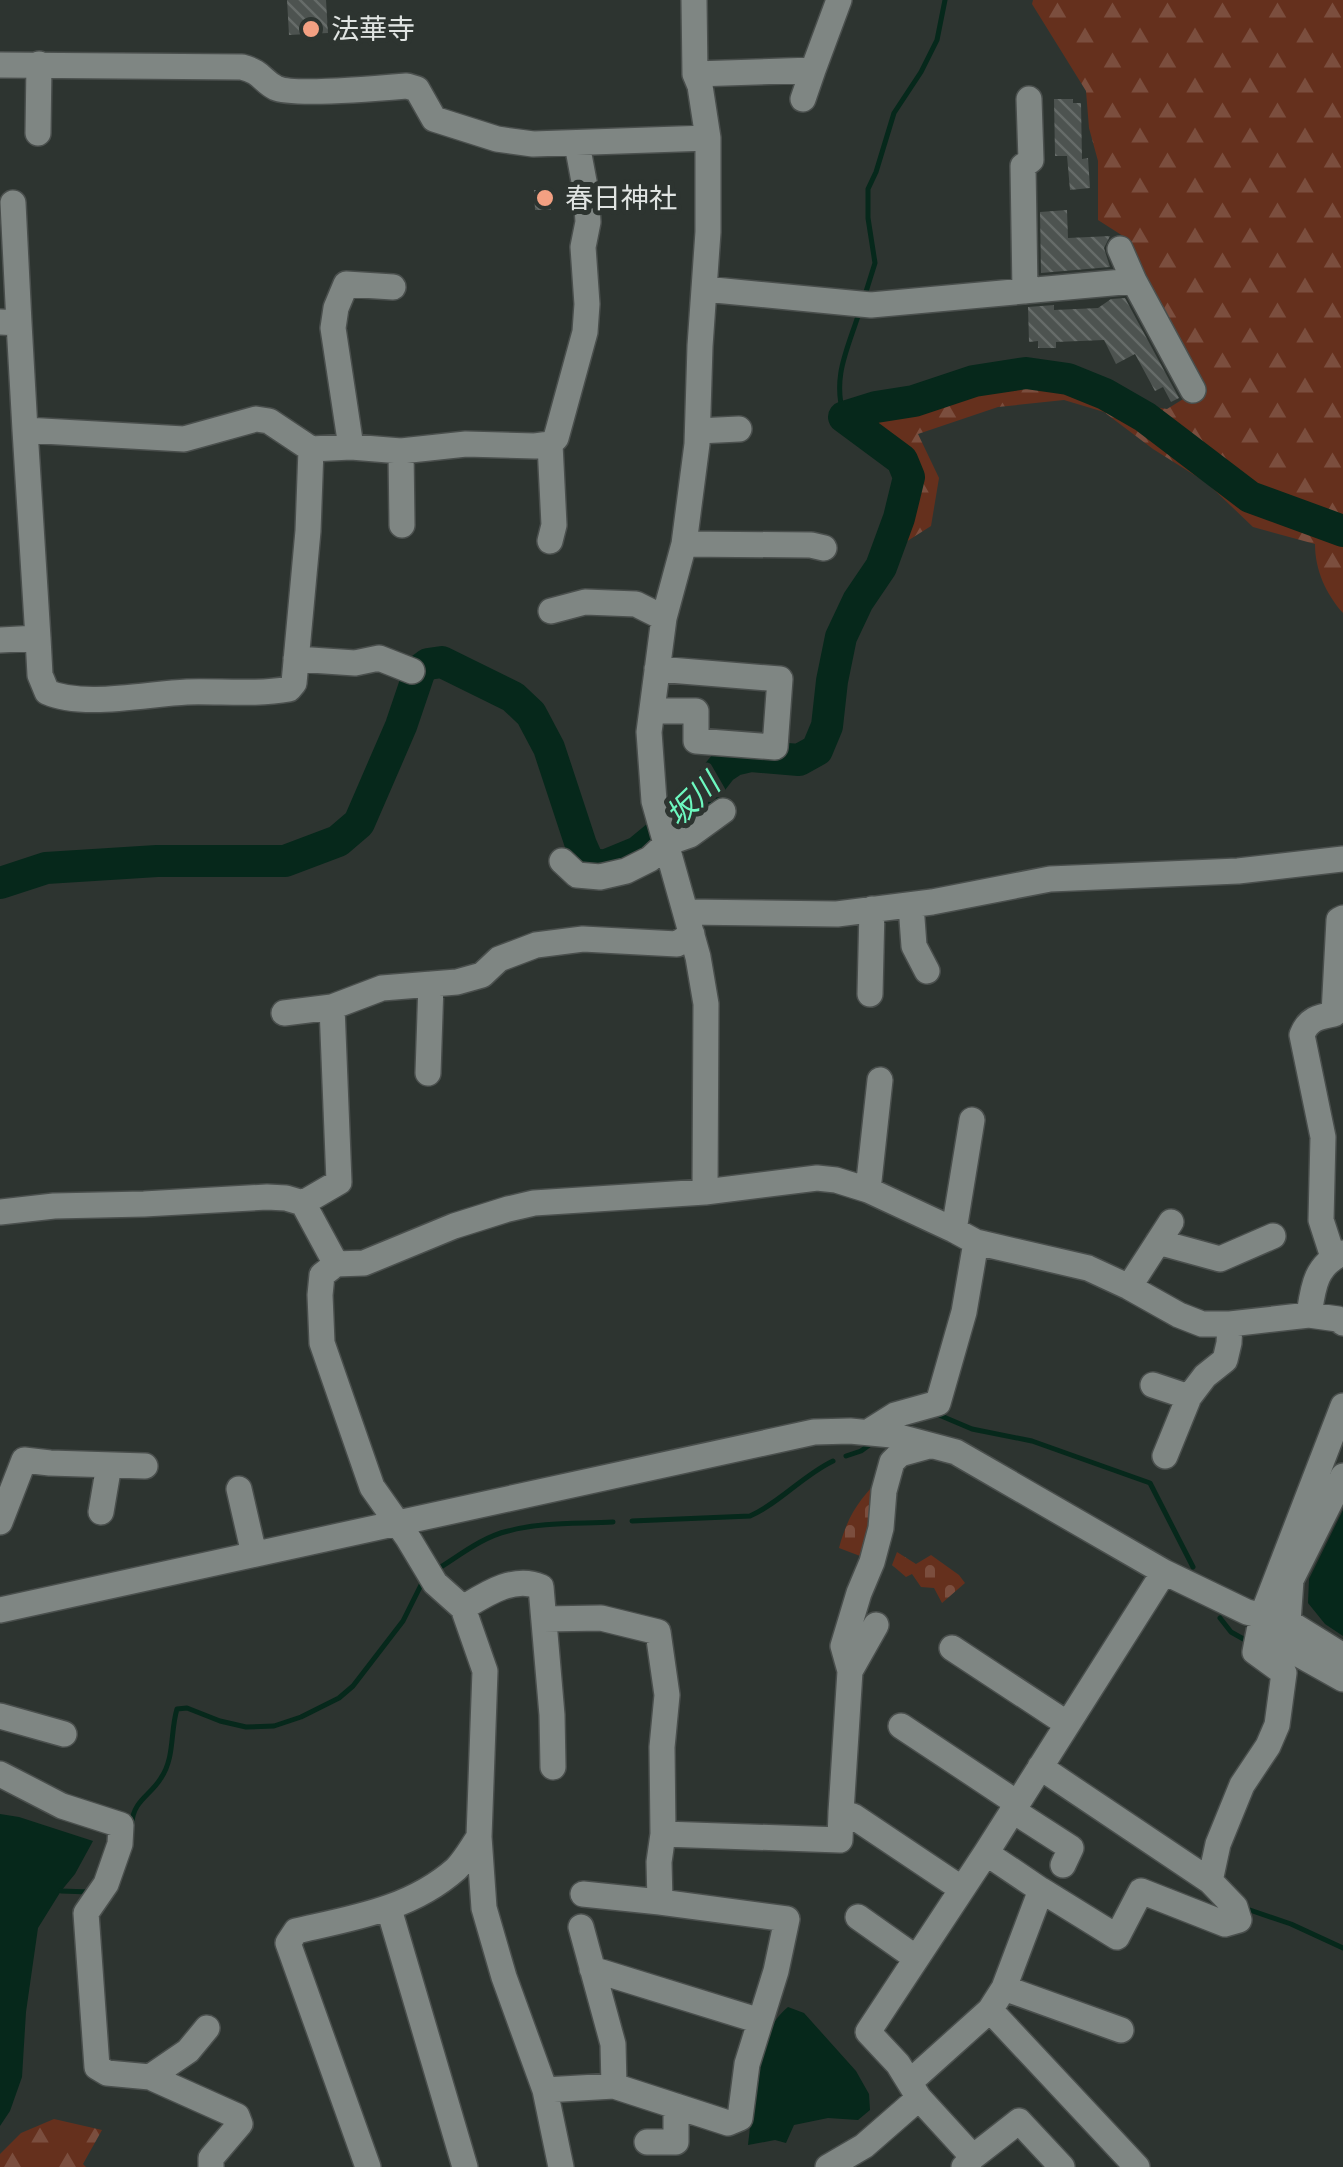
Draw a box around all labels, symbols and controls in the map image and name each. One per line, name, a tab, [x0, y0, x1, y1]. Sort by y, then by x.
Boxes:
place label: 法華寺	[331, 14, 415, 45]
marker: 法華寺	[300, 18, 322, 40]
place label: 春日神社	[565, 183, 677, 214]
marker: 春日神社	[534, 187, 556, 209]
water label: 坂川	[660, 765, 728, 832]

